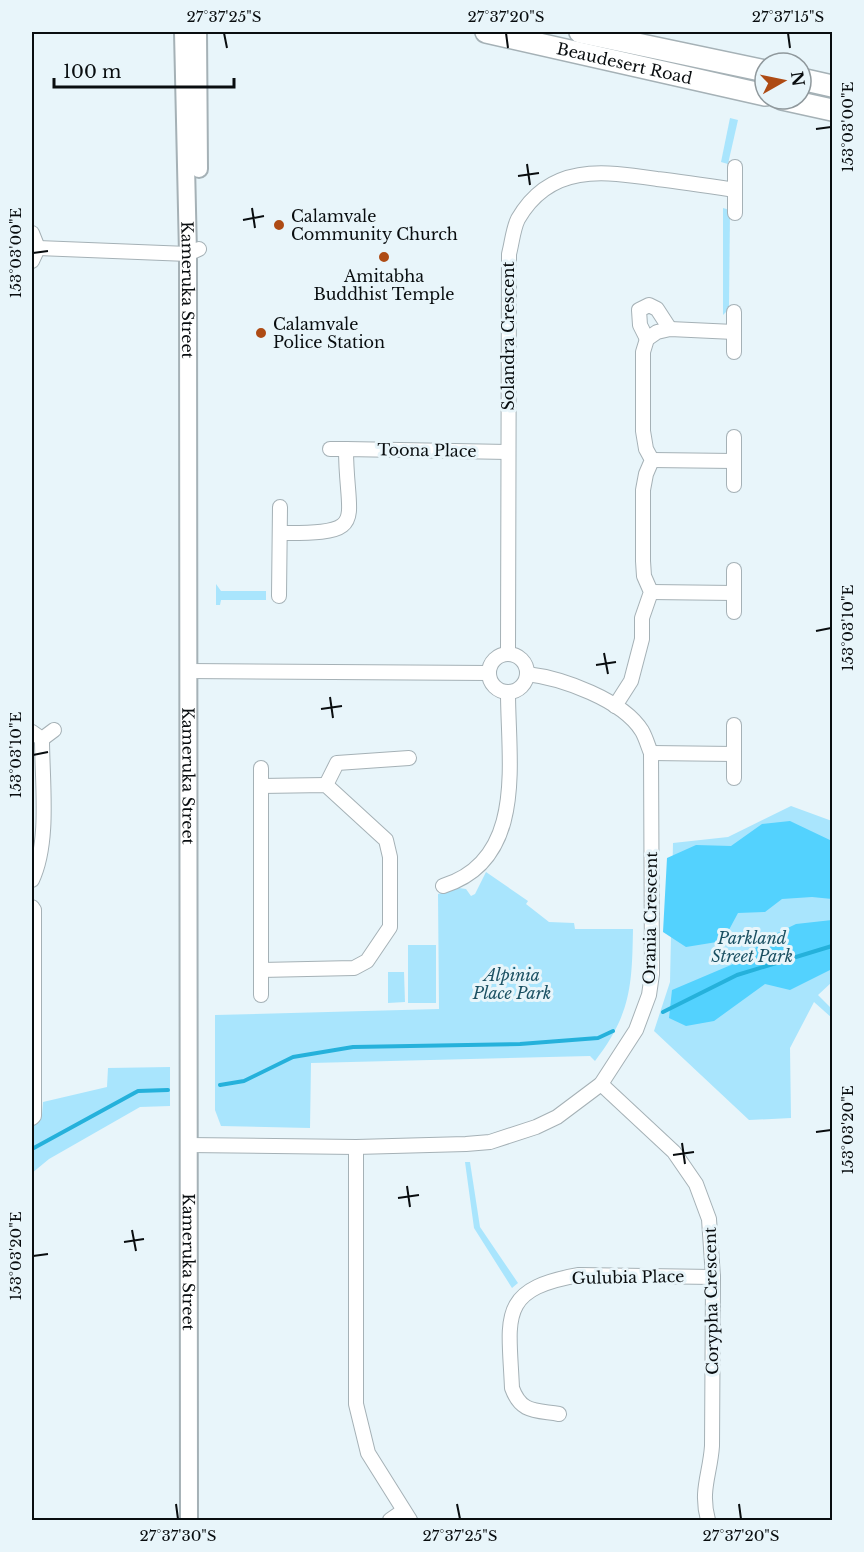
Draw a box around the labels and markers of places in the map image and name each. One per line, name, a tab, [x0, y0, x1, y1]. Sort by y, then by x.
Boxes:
place label: Calamvale Community Church	[291, 206, 458, 244]
marker: Calamvale Community Church	[272, 218, 286, 232]
marker: Amitabha Buddhist Temple	[377, 250, 391, 264]
place label: Amitabha Buddhist Temple	[313, 266, 455, 304]
place label: Calamvale Police Station	[273, 314, 385, 352]
marker: Calamvale Police Station	[254, 326, 268, 340]

